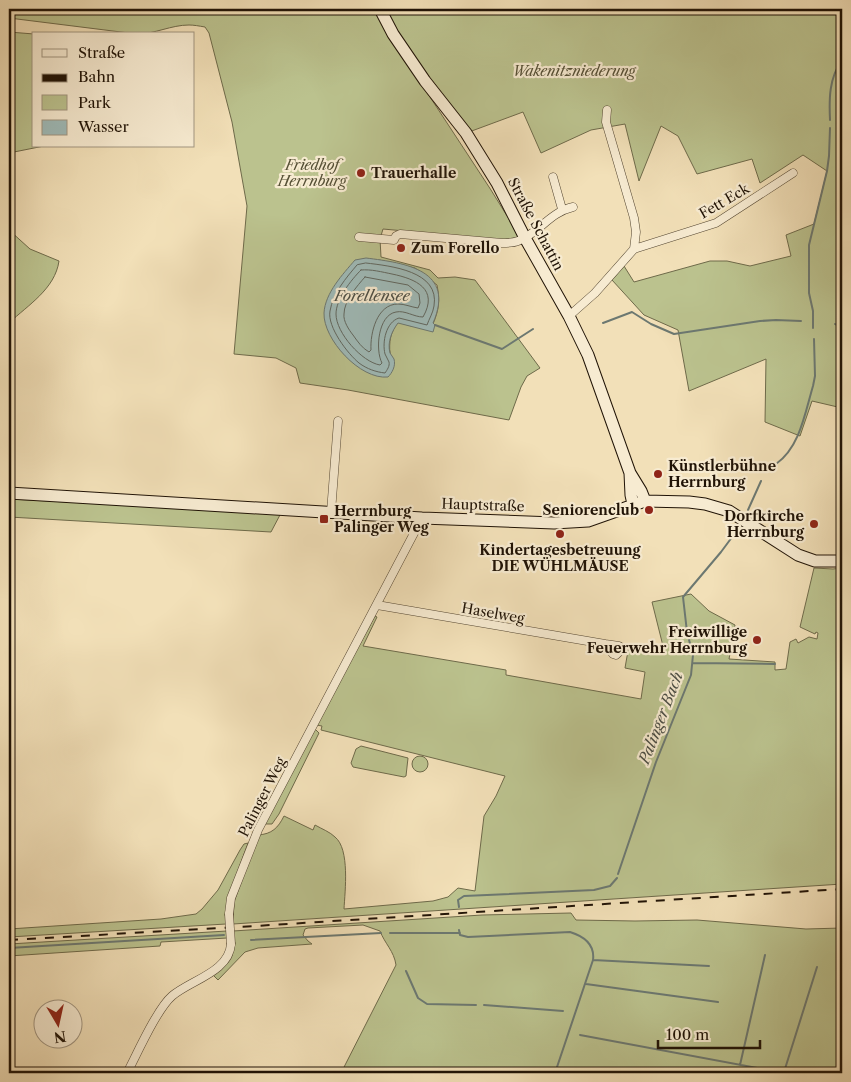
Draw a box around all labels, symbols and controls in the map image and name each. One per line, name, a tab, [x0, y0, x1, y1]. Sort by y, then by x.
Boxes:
legend	[32, 32, 195, 148]
text: Straße	[78, 43, 125, 62]
park label: Wakenitzniederung	[513, 62, 637, 80]
text: Bahn	[78, 67, 116, 86]
text: Park	[78, 93, 112, 112]
text: Wasser	[77, 117, 129, 136]
park label: Friedhof Herrnburg	[277, 156, 348, 190]
place label: Trauerhalle	[371, 164, 456, 182]
marker: Trauerhalle	[355, 167, 367, 179]
street label: Straße Schattin	[504, 174, 568, 274]
street label: Fett Eck	[696, 179, 753, 223]
place label: Zum Forello	[411, 239, 499, 257]
marker: Zum Forello	[395, 242, 407, 254]
water label: Forellensee	[333, 286, 411, 305]
place label: Künstlerbühne Herrnburg	[668, 457, 776, 491]
marker: Künstlerbühne Herrnburg	[652, 468, 664, 480]
street label: Hauptstraße	[441, 495, 525, 515]
place label: Seniorenclub	[543, 501, 639, 519]
place label: Herrnburg Palinger Weg	[334, 502, 430, 536]
marker: Seniorenclub	[643, 504, 655, 516]
place label: Dorfkirche Herrnburg	[724, 507, 805, 541]
marker: Herrnburg Palinger Weg	[318, 513, 330, 525]
marker: Dorfkirche Herrnburg	[808, 518, 820, 530]
marker: Kindertagesbetreuung DIE WÜHLMÄUSE	[554, 528, 566, 540]
place label: Kindertagesbetreuung DIE WÜHLMÄUSE	[479, 541, 642, 575]
street label: Haselweg	[460, 599, 527, 627]
place label: Freiwillige Feuerwehr Herrnburg	[587, 623, 748, 657]
marker: Freiwillige Feuerwehr Herrnburg	[751, 634, 763, 646]
water label: Palinger Bach	[634, 669, 687, 767]
street label: Palinger Weg	[234, 754, 290, 840]
north arrow	[32, 1000, 82, 1050]
scale bar	[658, 1017, 761, 1049]
text: 100 m	[666, 1025, 709, 1044]
text: N	[53, 1027, 67, 1047]

